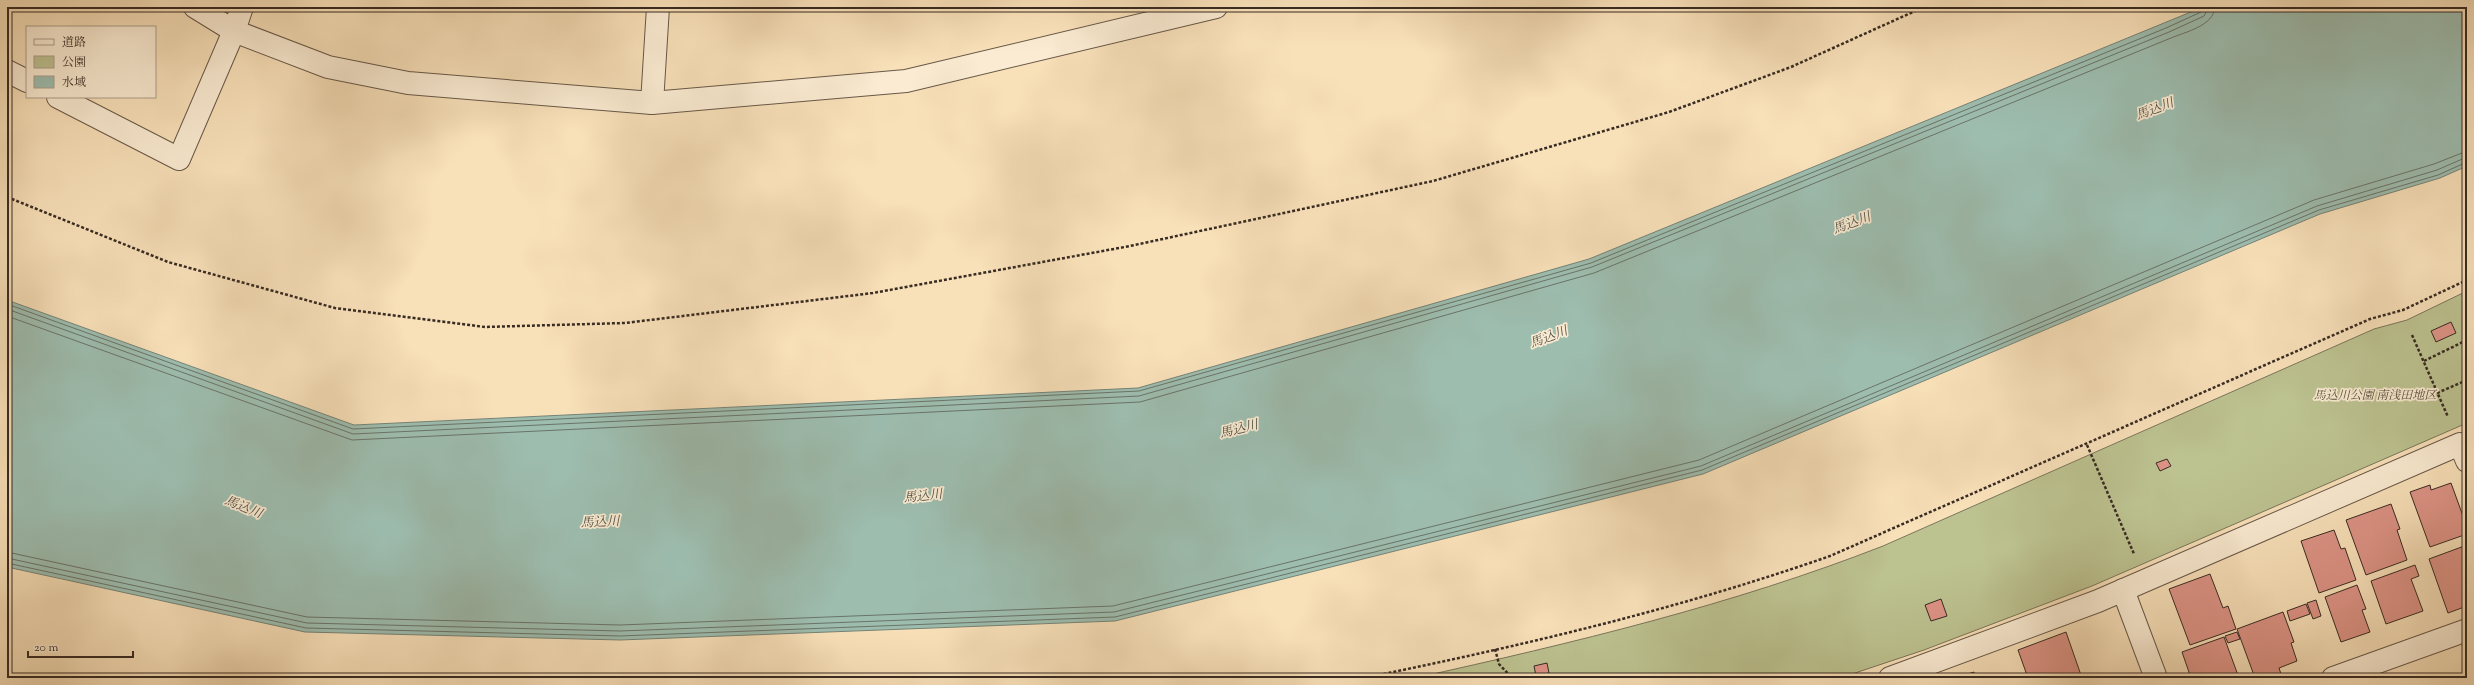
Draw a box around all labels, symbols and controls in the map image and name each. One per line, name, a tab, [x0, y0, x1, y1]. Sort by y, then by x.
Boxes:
legend	[26, 26, 156, 98]
text: 道路	[62, 34, 86, 52]
text: 公園	[62, 54, 86, 72]
text: 水域	[62, 74, 86, 92]
water label: 馬込川	[2134, 94, 2178, 125]
water label: 馬込川	[1831, 208, 1875, 239]
water label: 馬込川	[1528, 322, 1572, 353]
park label: 馬込川公園 南浅田地区	[2314, 387, 2438, 405]
water label: 馬込川	[1218, 416, 1262, 443]
water label: 馬込川	[903, 486, 945, 508]
water label: 馬込川	[222, 492, 266, 524]
water label: 馬込川	[580, 513, 622, 533]
scale bar	[28, 633, 133, 659]
text: 20 m	[34, 639, 59, 657]

